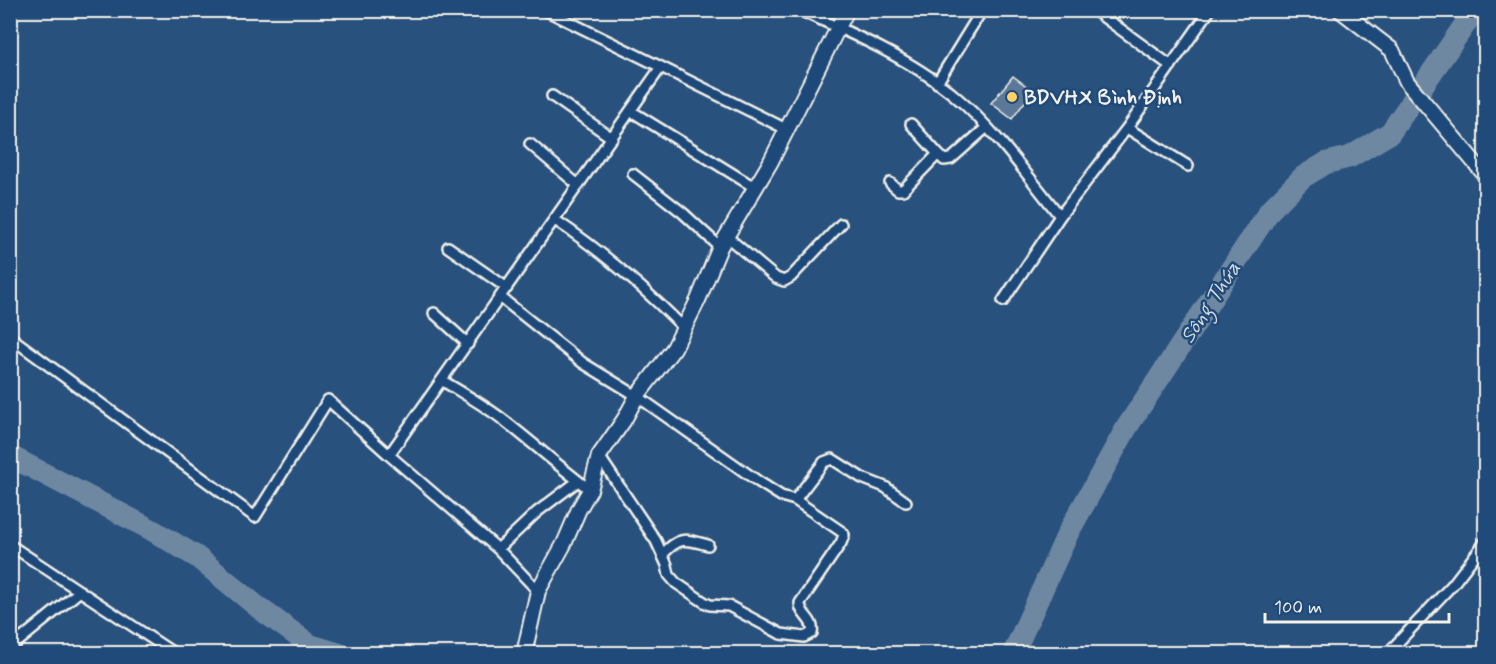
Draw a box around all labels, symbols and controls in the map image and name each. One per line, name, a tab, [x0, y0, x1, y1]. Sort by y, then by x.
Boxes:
place label: BDVHX Bình Định	[1024, 85, 1182, 112]
marker: BDVHX Bình Định	[1005, 90, 1019, 104]
water label: Sông Thứa	[1174, 256, 1249, 350]
scale bar	[1265, 586, 1450, 624]
text: 100 m	[1274, 596, 1322, 620]

